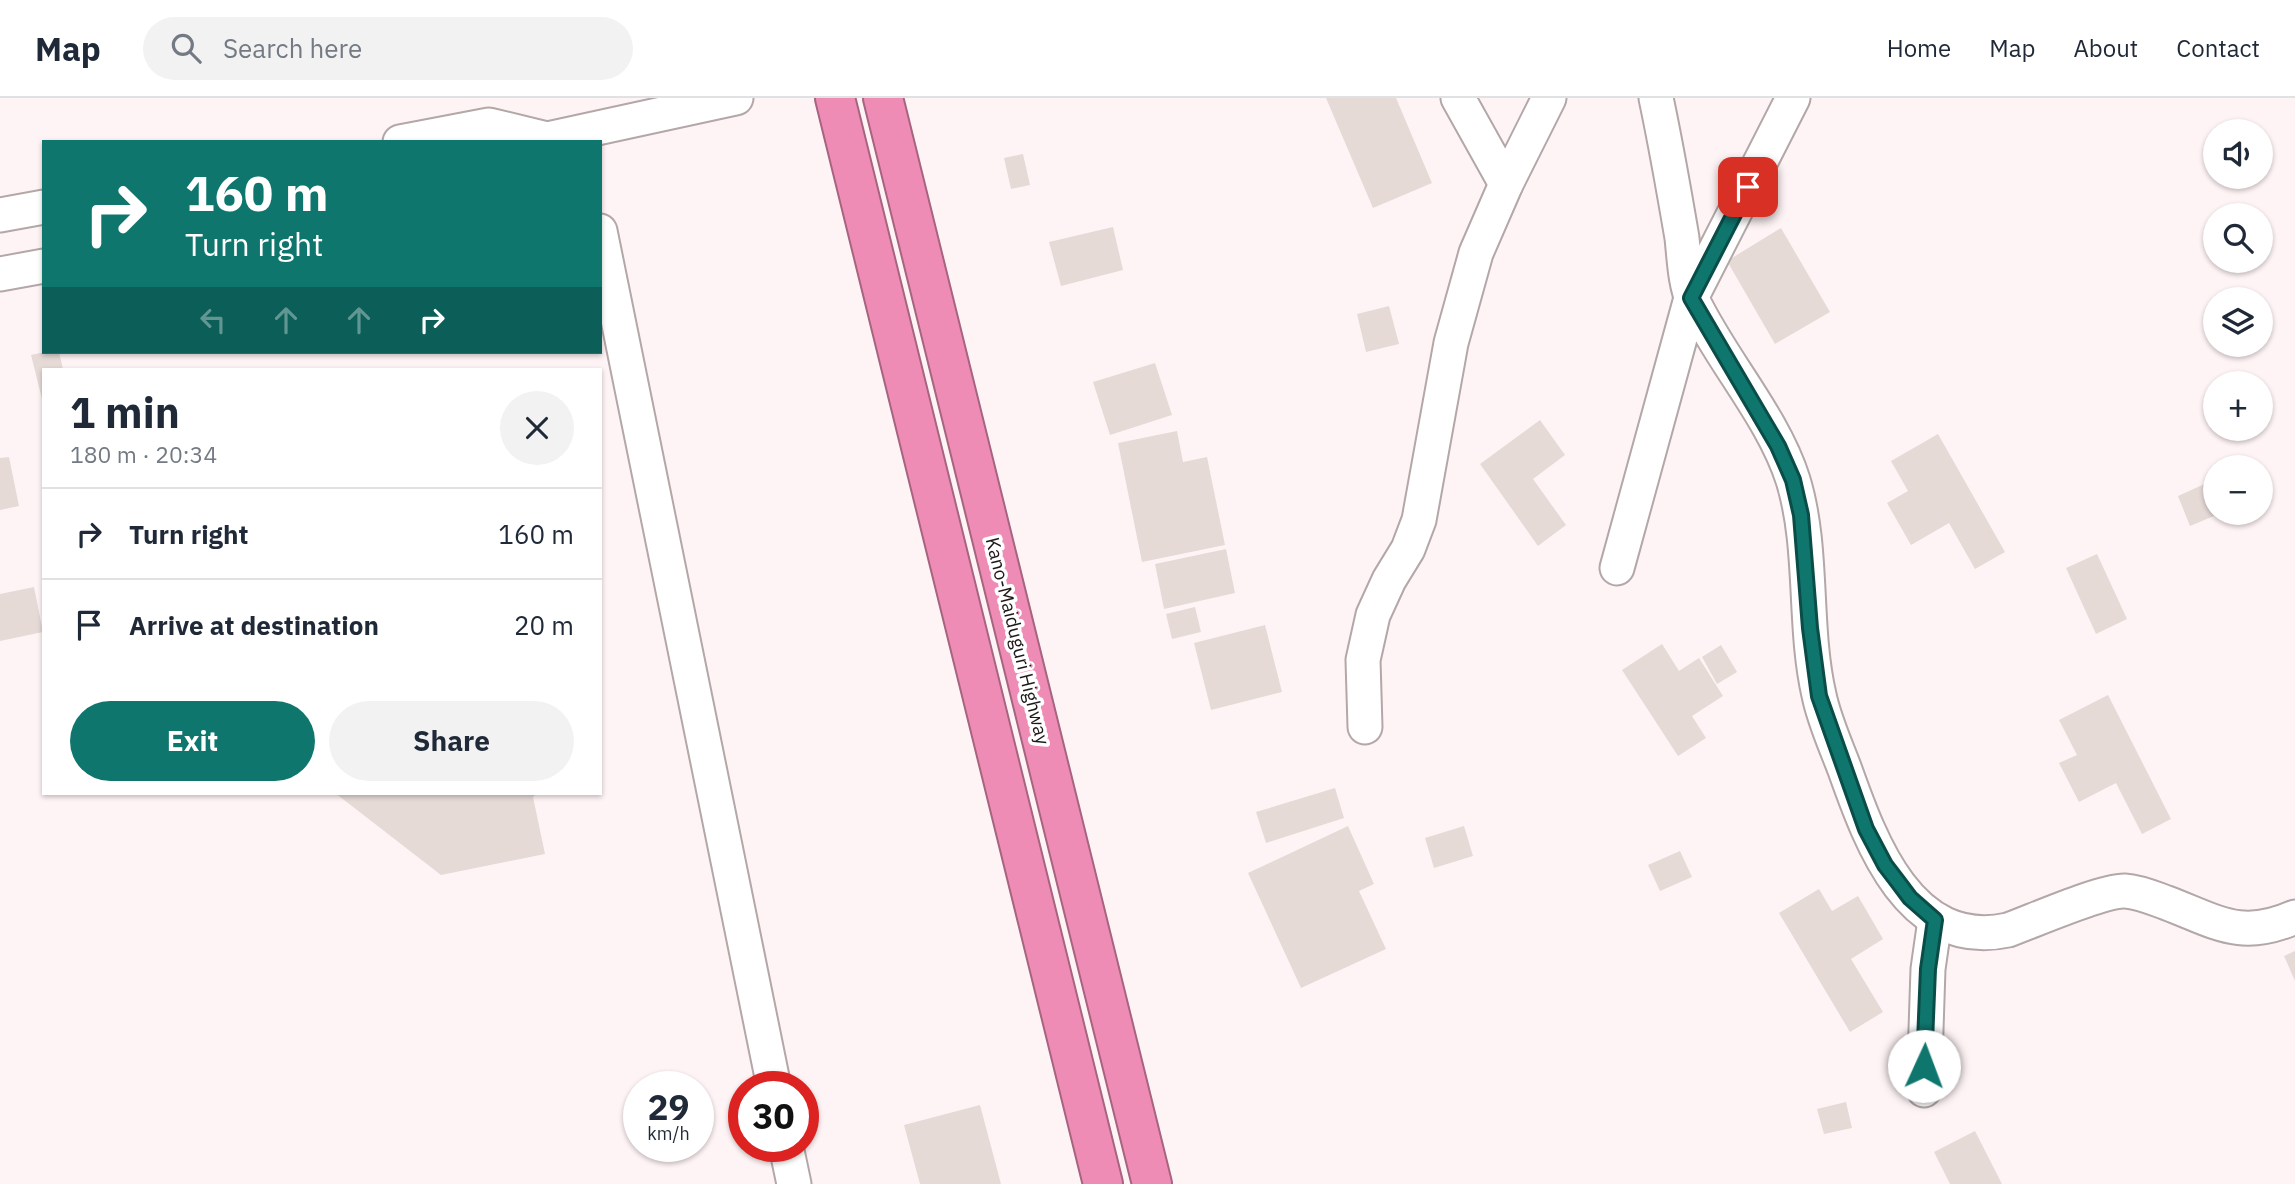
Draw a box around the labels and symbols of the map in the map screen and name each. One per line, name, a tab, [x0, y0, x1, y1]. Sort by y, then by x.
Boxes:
pin	[1718, 157, 1778, 217]
street label: Kano-Maiduguri Highway	[981, 535, 1056, 748]
position arrow	[1887, 1029, 1961, 1103]
speed limit sign: 30	[728, 1071, 819, 1162]

